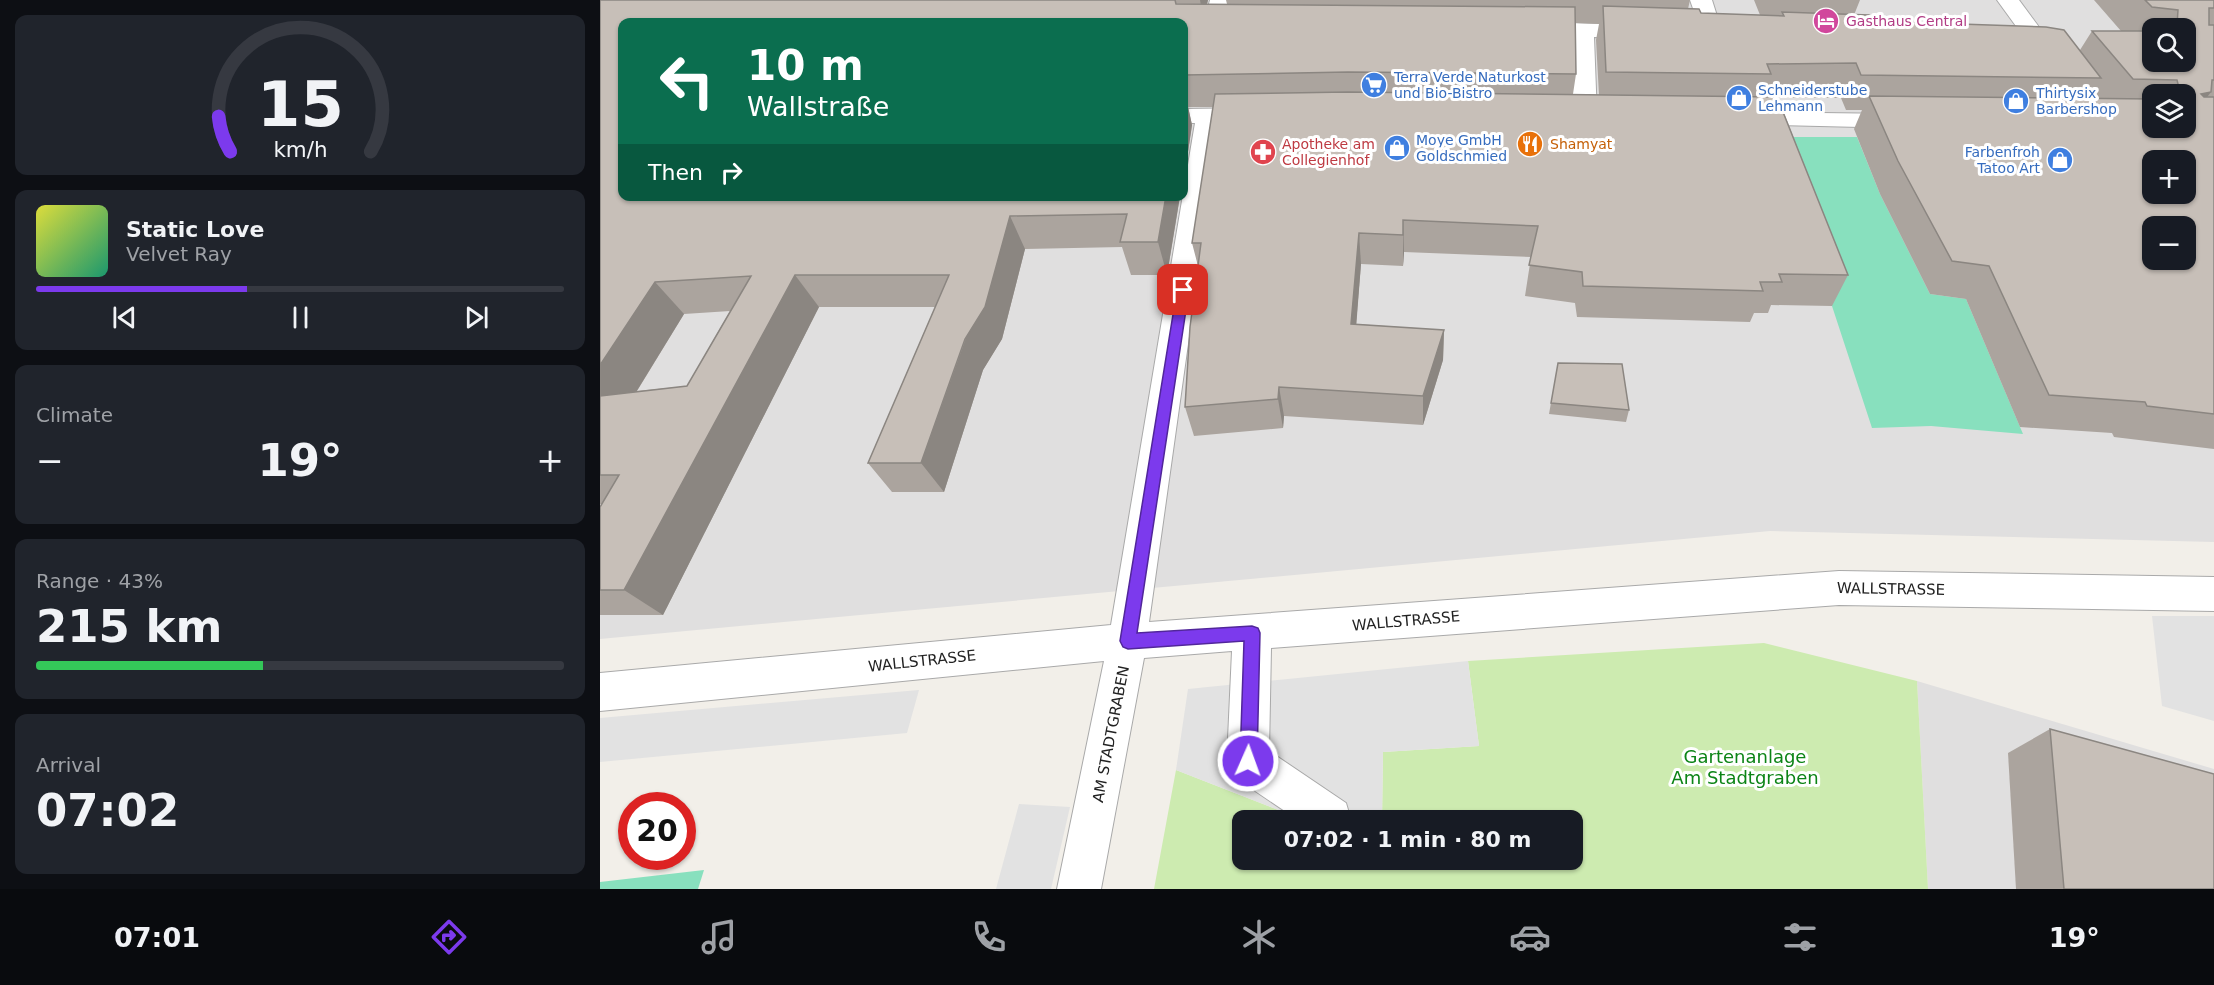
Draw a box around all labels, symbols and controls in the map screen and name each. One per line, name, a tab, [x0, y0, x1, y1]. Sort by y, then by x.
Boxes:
hotel icon: Gasthaus Central	[1811, 6, 1841, 36]
place label: Gasthaus Central	[1846, 13, 1967, 29]
map controls	[2142, 18, 2196, 270]
button: search	[2142, 18, 2196, 72]
text: 10 m	[747, 41, 864, 90]
icon: left	[648, 42, 726, 120]
text: 15	[257, 68, 343, 141]
place label: Terra Verde Naturkost und Bio-Bistro	[1393, 69, 1546, 101]
supermarket icon: Terra Verde Naturkost und Bio-Bistro	[1359, 70, 1389, 100]
place label: Schneiderstube Lehmann	[1758, 82, 1867, 114]
shop icon: Schneiderstube Lehmann	[1724, 83, 1754, 113]
button: layers	[2142, 84, 2196, 138]
place label: Thirtysix Barbershop	[2035, 85, 2117, 117]
shop icon: Thirtysix Barbershop	[2001, 86, 2031, 116]
text: Wallstraße	[747, 91, 889, 122]
restaurant icon: Shamyat	[1515, 129, 1545, 159]
place label: Moye GmbH Goldschmied	[1416, 132, 1507, 164]
shop icon: Moye GmbH Goldschmied	[1382, 133, 1412, 163]
place label: Apotheke am Collegienhof	[1282, 136, 1375, 168]
place label: Shamyat	[1550, 136, 1613, 152]
text: km/h	[273, 137, 327, 162]
pharmacy icon: Apotheke am Collegienhof	[1248, 137, 1278, 167]
place label: Farbenfroh Tatoo Art	[1965, 144, 2040, 176]
shop icon: Farbenfroh Tatoo Art	[2045, 145, 2075, 175]
button: +	[2142, 150, 2196, 204]
icon: right	[715, 156, 748, 189]
text: Then	[648, 160, 703, 185]
button: −	[2142, 216, 2196, 270]
text: Static Love	[126, 217, 264, 242]
text: Velvet Ray	[126, 242, 232, 266]
pin	[1157, 264, 1208, 315]
icon: arrive	[1166, 273, 1199, 306]
icon: previous	[108, 301, 141, 334]
icon: pause	[284, 301, 317, 334]
icon: next	[460, 301, 493, 334]
text: Climate	[36, 403, 113, 427]
text: 19°	[257, 434, 343, 487]
text: −	[36, 441, 64, 480]
text: +	[536, 441, 564, 480]
text: Range · 43%	[36, 569, 163, 593]
street label: WALLSTRASSE	[1837, 579, 1945, 599]
text: 215 km	[36, 600, 222, 653]
street label: WALLSTRASSE	[1351, 607, 1461, 635]
street label: WALLSTRASSE	[867, 646, 977, 676]
street label: AM STADTGRABEN	[1089, 664, 1133, 804]
position arrow	[1216, 729, 1280, 793]
park label: Gartenanlage Am Stadtgraben	[1671, 746, 1819, 788]
text: Arrival	[36, 753, 101, 777]
text: 07:02	[36, 784, 179, 837]
speed limit sign: 20	[618, 792, 696, 870]
text: 07:02 · 1 min · 80 m	[1284, 827, 1531, 852]
icon: directions	[428, 916, 470, 958]
icon: music	[698, 916, 740, 958]
icon: phone	[968, 916, 1010, 958]
icon: climate	[1238, 916, 1280, 958]
icon: car	[1509, 916, 1551, 958]
icon: filters	[1779, 916, 1821, 958]
text: 07:01	[114, 922, 200, 953]
text: 19°	[2049, 922, 2100, 953]

